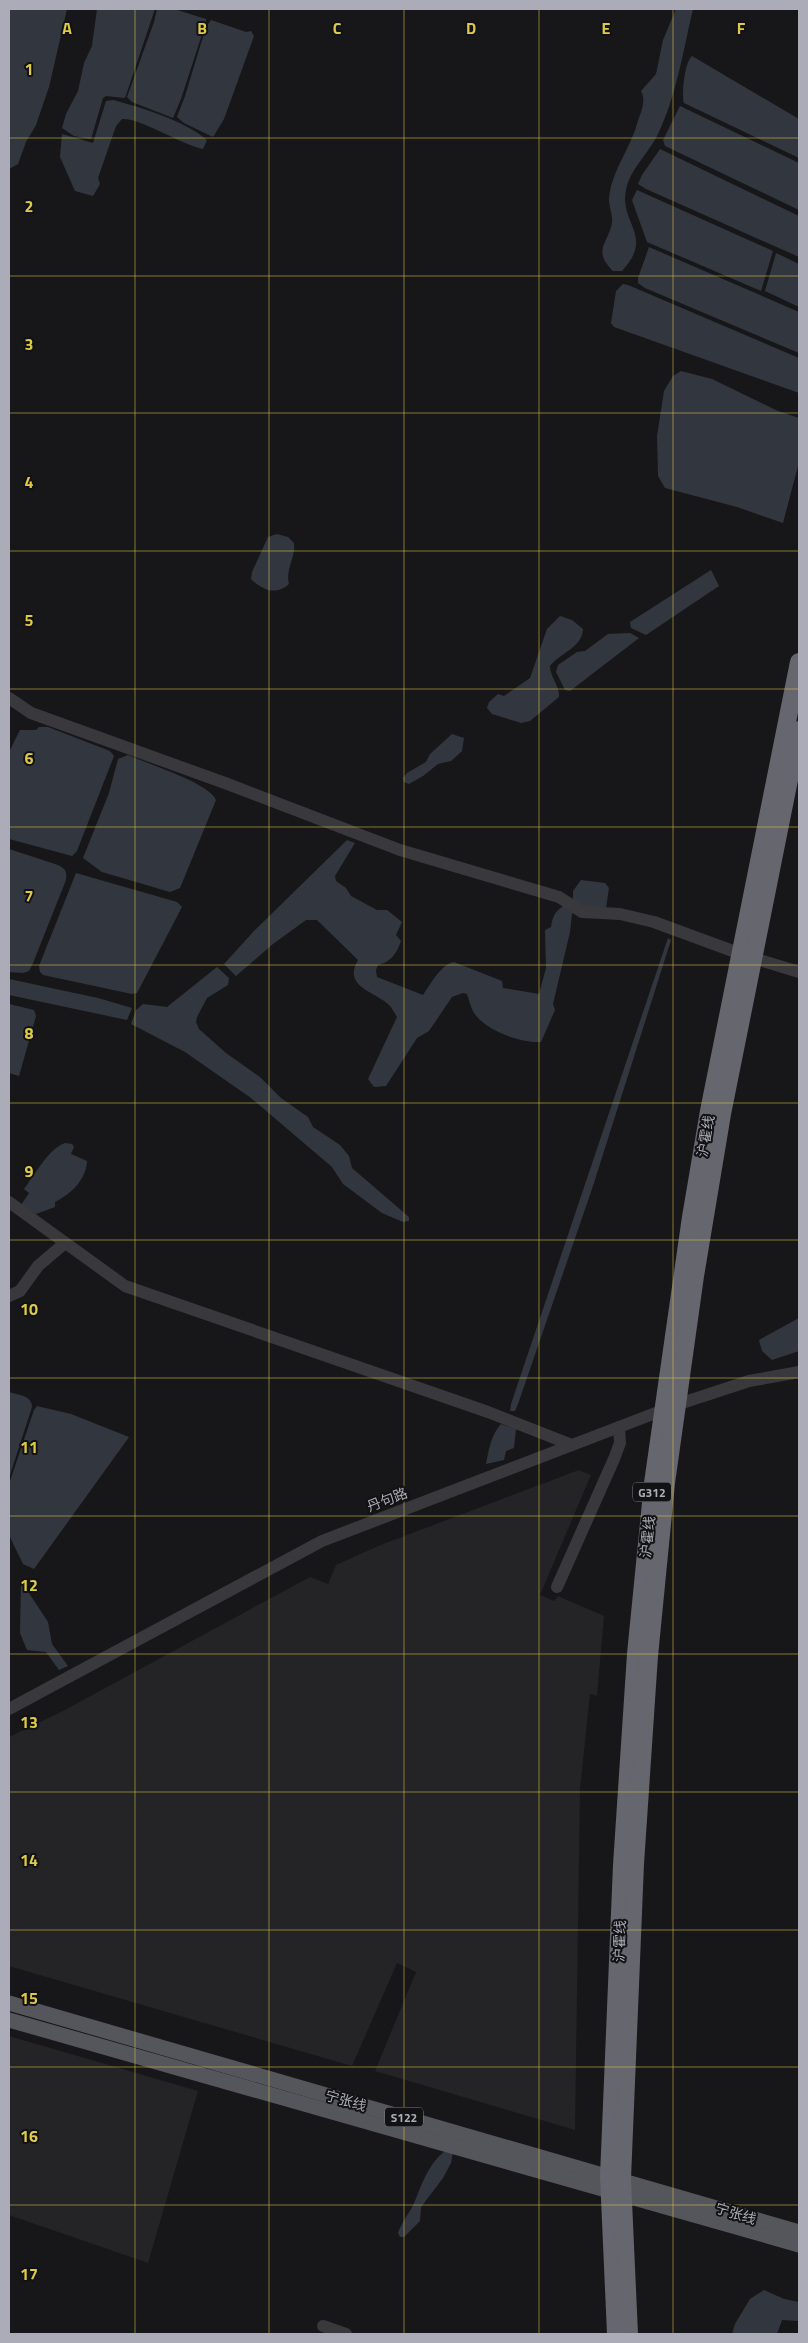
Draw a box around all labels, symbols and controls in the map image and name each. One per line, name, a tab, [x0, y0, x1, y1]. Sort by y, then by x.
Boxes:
text: A	[62, 16, 72, 40]
text: B	[197, 16, 207, 40]
text: C	[333, 16, 342, 40]
text: D	[466, 16, 476, 40]
text: E	[602, 16, 611, 40]
text: F	[737, 16, 746, 40]
text: 1	[25, 57, 33, 81]
text: 2	[25, 194, 33, 218]
text: 3	[25, 332, 33, 356]
text: 4	[25, 470, 34, 494]
text: 5	[25, 608, 34, 632]
text: 6	[25, 746, 34, 770]
text: 7	[25, 884, 33, 908]
text: 8	[25, 1021, 34, 1045]
street label: 沪霍线	[691, 1113, 719, 1159]
text: 9	[25, 1159, 34, 1183]
text: 10	[20, 1297, 38, 1321]
text: 11	[20, 1435, 38, 1459]
street label: 丹句路	[364, 1482, 410, 1516]
road number: G312	[633, 1482, 671, 1501]
street label: 沪霍线	[634, 1515, 660, 1559]
text: 12	[20, 1573, 38, 1597]
text: 13	[20, 1710, 38, 1734]
text: 14	[20, 1848, 38, 1872]
street label: 沪霍线	[608, 1920, 630, 1962]
text: 15	[20, 1986, 38, 2010]
street label: 宁张线	[323, 2084, 369, 2116]
road number: S122	[385, 2108, 423, 2126]
text: 16	[20, 2124, 38, 2148]
street label: 宁张线	[713, 2197, 759, 2229]
text: 17	[20, 2262, 38, 2286]

